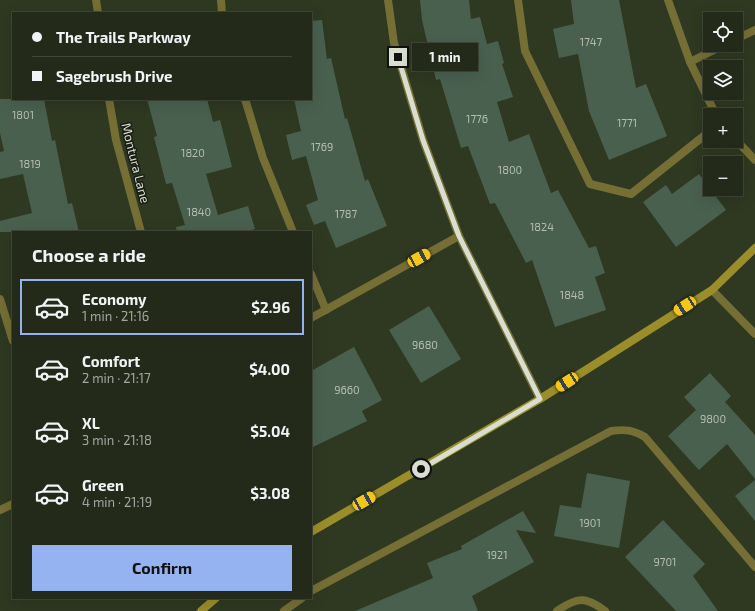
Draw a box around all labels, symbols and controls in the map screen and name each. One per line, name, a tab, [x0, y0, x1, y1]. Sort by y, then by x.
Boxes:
map controls	[703, 12, 743, 196]
button: locate	[703, 12, 743, 52]
text: The Trails Parkway	[56, 28, 191, 46]
house number: 1747	[580, 35, 603, 48]
callout: 1 min	[412, 43, 478, 71]
route end	[389, 48, 407, 66]
text: 1 min	[429, 49, 461, 65]
button: layers	[703, 60, 743, 100]
text: Sagebrush Drive	[56, 67, 172, 85]
house number: 1801	[12, 108, 34, 121]
button: +	[703, 108, 743, 148]
house number: 1776	[466, 112, 488, 125]
house number: 1771	[617, 116, 637, 129]
street label: Montura Lane	[118, 121, 154, 205]
house number: 1769	[311, 140, 333, 153]
house number: 1820	[181, 146, 205, 159]
button: −	[703, 156, 743, 196]
house number: 1819	[19, 157, 41, 170]
house number: 1800	[498, 163, 522, 176]
house number: 1840	[187, 205, 211, 218]
house number: 1787	[335, 207, 358, 220]
house number: 1824	[530, 220, 554, 233]
text: Choose a ride	[32, 244, 146, 266]
car	[406, 247, 432, 269]
house number: 1848	[560, 288, 584, 301]
icon: car	[34, 289, 70, 325]
text: Economy	[82, 290, 147, 308]
car	[672, 294, 698, 318]
text: $2.96	[251, 298, 290, 316]
text: 1 min · 21:16	[82, 308, 149, 324]
house number: 9680	[412, 338, 438, 351]
icon: car	[34, 351, 70, 387]
text: Comfort	[82, 352, 140, 370]
text: $4.00	[249, 360, 290, 378]
text: 2 min · 21:17	[82, 370, 151, 386]
car	[554, 370, 580, 394]
house number: 9660	[334, 383, 360, 396]
house number: 9800	[700, 412, 726, 425]
icon: car	[34, 413, 70, 449]
text: XL	[82, 414, 100, 432]
text: $5.04	[250, 422, 290, 440]
text: 3 min · 21:18	[82, 432, 152, 448]
route start	[412, 460, 430, 478]
icon: car	[34, 475, 70, 511]
text: Green	[82, 476, 124, 494]
text: $3.08	[250, 484, 290, 502]
car	[351, 490, 377, 512]
text: 4 min · 21:19	[82, 494, 152, 510]
house number: 1901	[579, 516, 601, 529]
button: Confirm	[32, 545, 292, 591]
house number: 1921	[486, 548, 508, 561]
house number: 9701	[654, 555, 676, 568]

